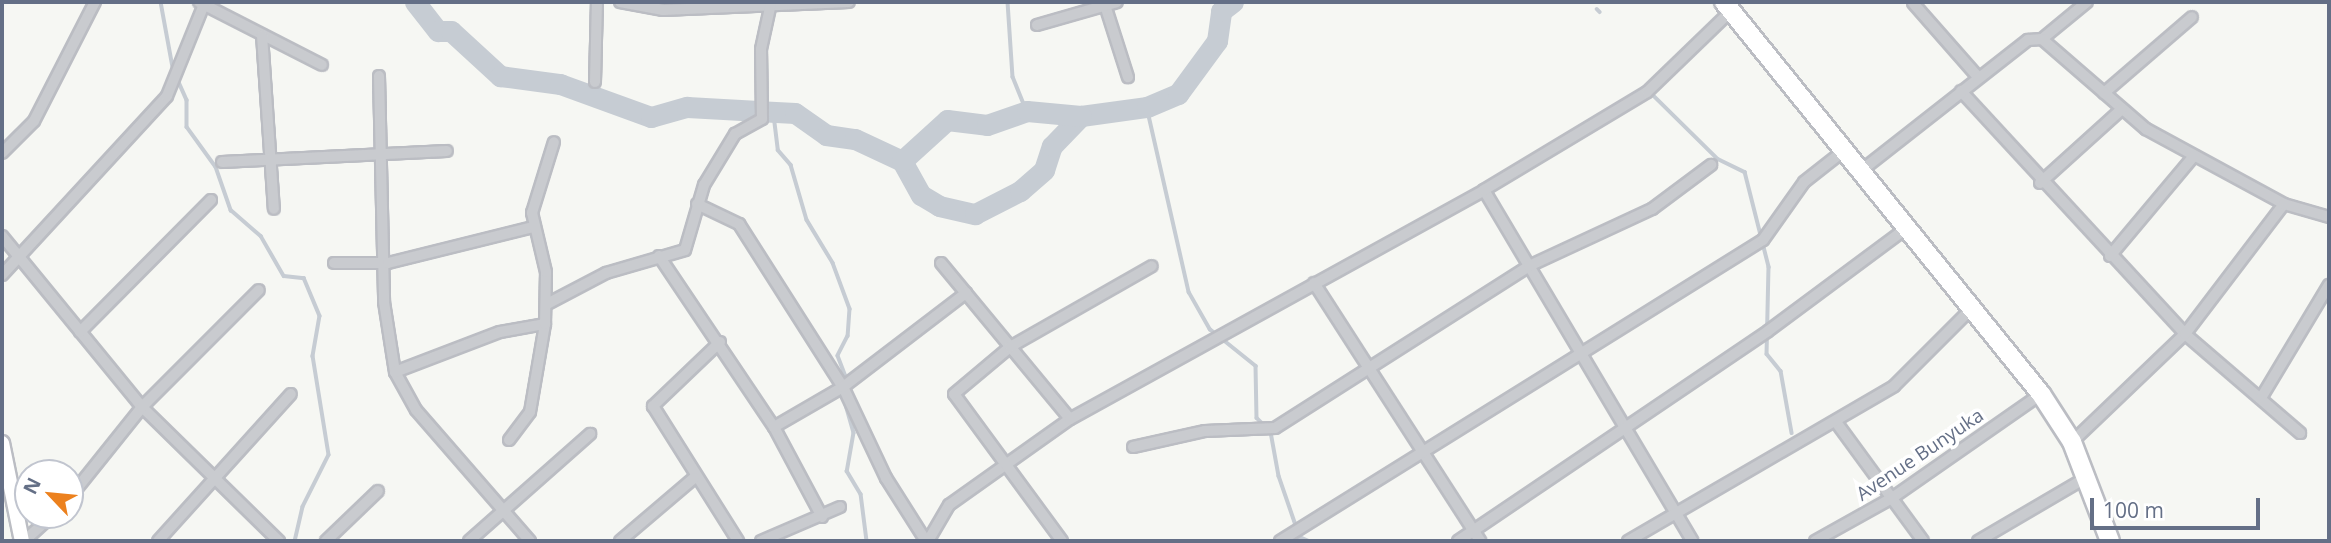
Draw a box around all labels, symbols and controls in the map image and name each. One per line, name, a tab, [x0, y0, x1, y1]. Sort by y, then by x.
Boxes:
street label: Avenue Bunyuka	[1852, 404, 1988, 506]
north arrow	[14, 459, 84, 529]
text: N	[17, 473, 47, 498]
scale bar	[2093, 484, 2263, 528]
text: 100 m	[2103, 496, 2164, 524]

